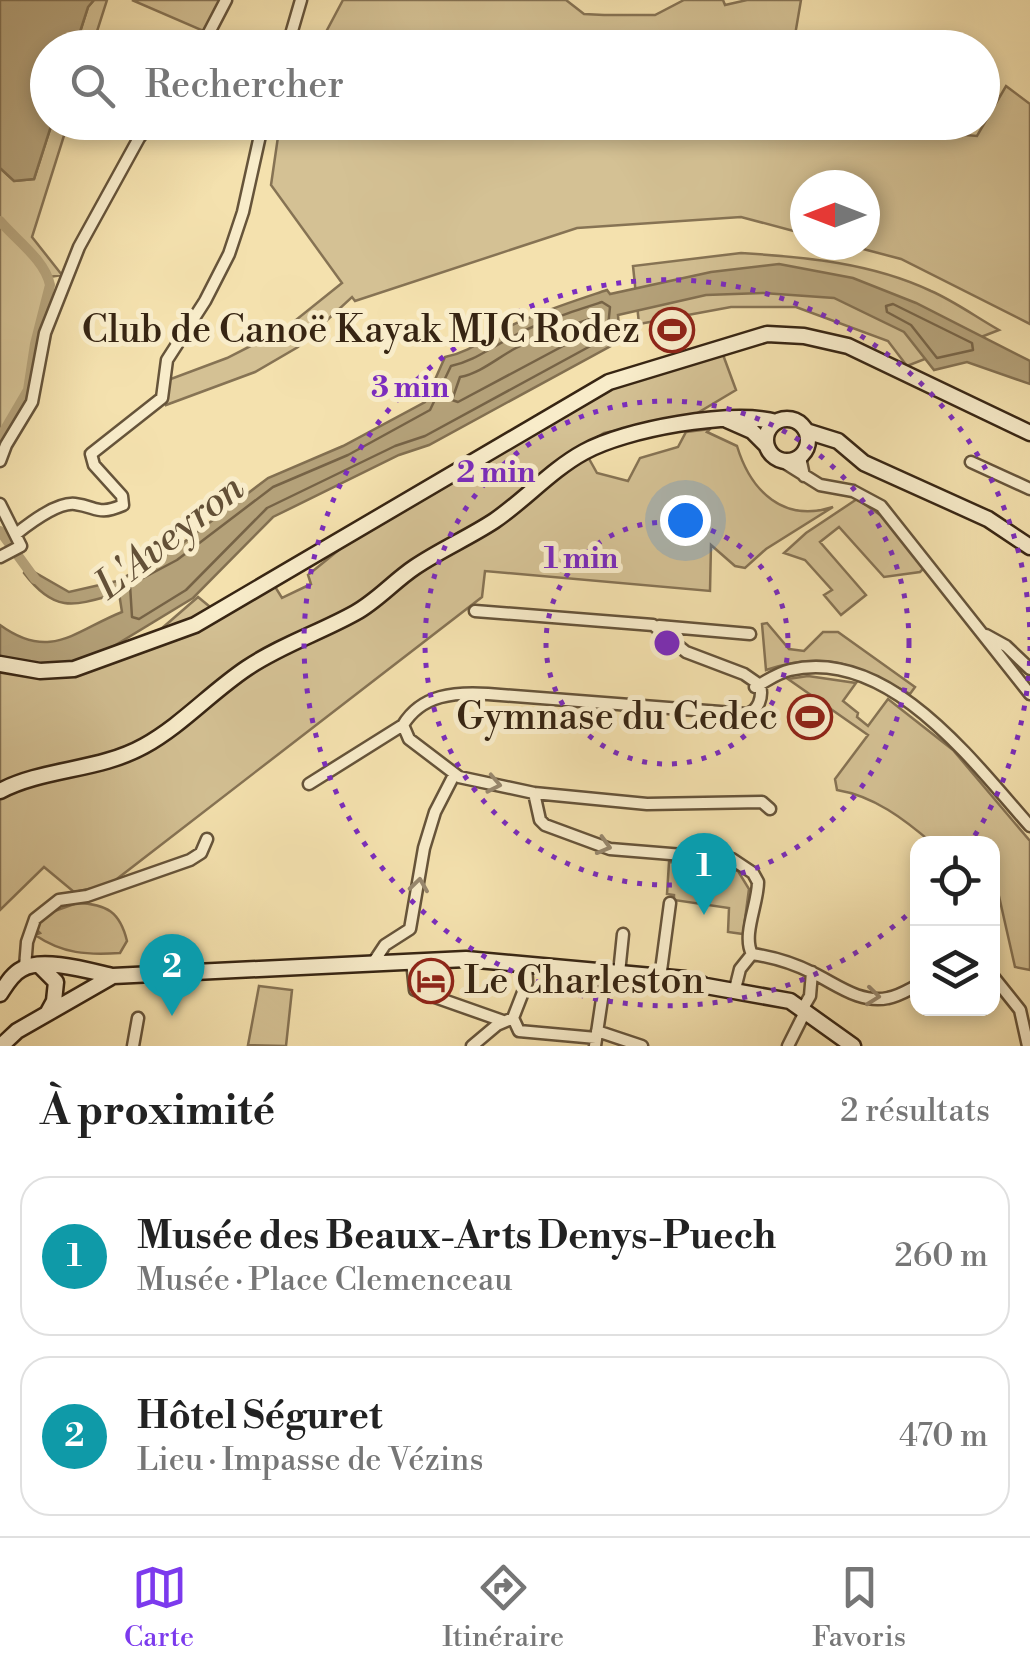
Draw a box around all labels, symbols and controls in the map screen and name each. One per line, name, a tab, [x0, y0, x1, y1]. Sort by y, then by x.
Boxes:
search box	[30, 30, 1000, 140]
icon: search	[65, 58, 120, 113]
text: Rechercher	[145, 62, 344, 109]
north arrow	[790, 170, 880, 260]
place label: Club de Canoë Kayak MJC Rodez	[82, 307, 640, 354]
sports icon: Club de Canoë Kayak MJC Rodez	[649, 307, 695, 353]
text: 3 min	[371, 369, 450, 407]
text: 2 min	[457, 454, 536, 492]
water label: L'Aveyron	[85, 463, 255, 611]
your location	[660, 495, 711, 546]
text: 1 min	[544, 540, 619, 578]
centre of rings	[649, 625, 685, 661]
place label: Gymnase du Cedec	[456, 694, 778, 741]
sports icon: Gymnase du Cedec	[787, 694, 833, 740]
one-way arrow	[486, 773, 502, 794]
pin: 1	[672, 832, 736, 915]
one-way arrow	[595, 834, 612, 855]
map controls	[910, 836, 1000, 1016]
button: locate	[910, 836, 1000, 926]
one-way arrow	[407, 877, 428, 893]
button: layers	[910, 926, 1000, 1016]
pin: 2	[140, 934, 204, 1016]
hotel icon: Le Charleston	[408, 958, 454, 1004]
place label: Le Charleston	[464, 958, 704, 1005]
one-way arrow	[866, 985, 882, 1006]
text: À proximité	[40, 1085, 275, 1138]
text: 2 résultats	[840, 1091, 990, 1131]
text: Musée des Beaux-Arts Denys-Puech	[137, 1213, 776, 1260]
text: 1	[67, 1236, 82, 1276]
text: 260 m	[895, 1236, 988, 1276]
text: Musée · Place Clemenceau	[137, 1260, 512, 1300]
text: Hôtel Séguret	[137, 1393, 382, 1440]
text: 2	[64, 1416, 85, 1456]
text: 470 m	[899, 1416, 988, 1456]
text: Lieu · Impasse de Vézins	[137, 1440, 483, 1480]
tab: Carte	[124, 1560, 194, 1655]
tab: Itinéraire	[442, 1560, 564, 1655]
tab: Favoris	[812, 1560, 906, 1655]

